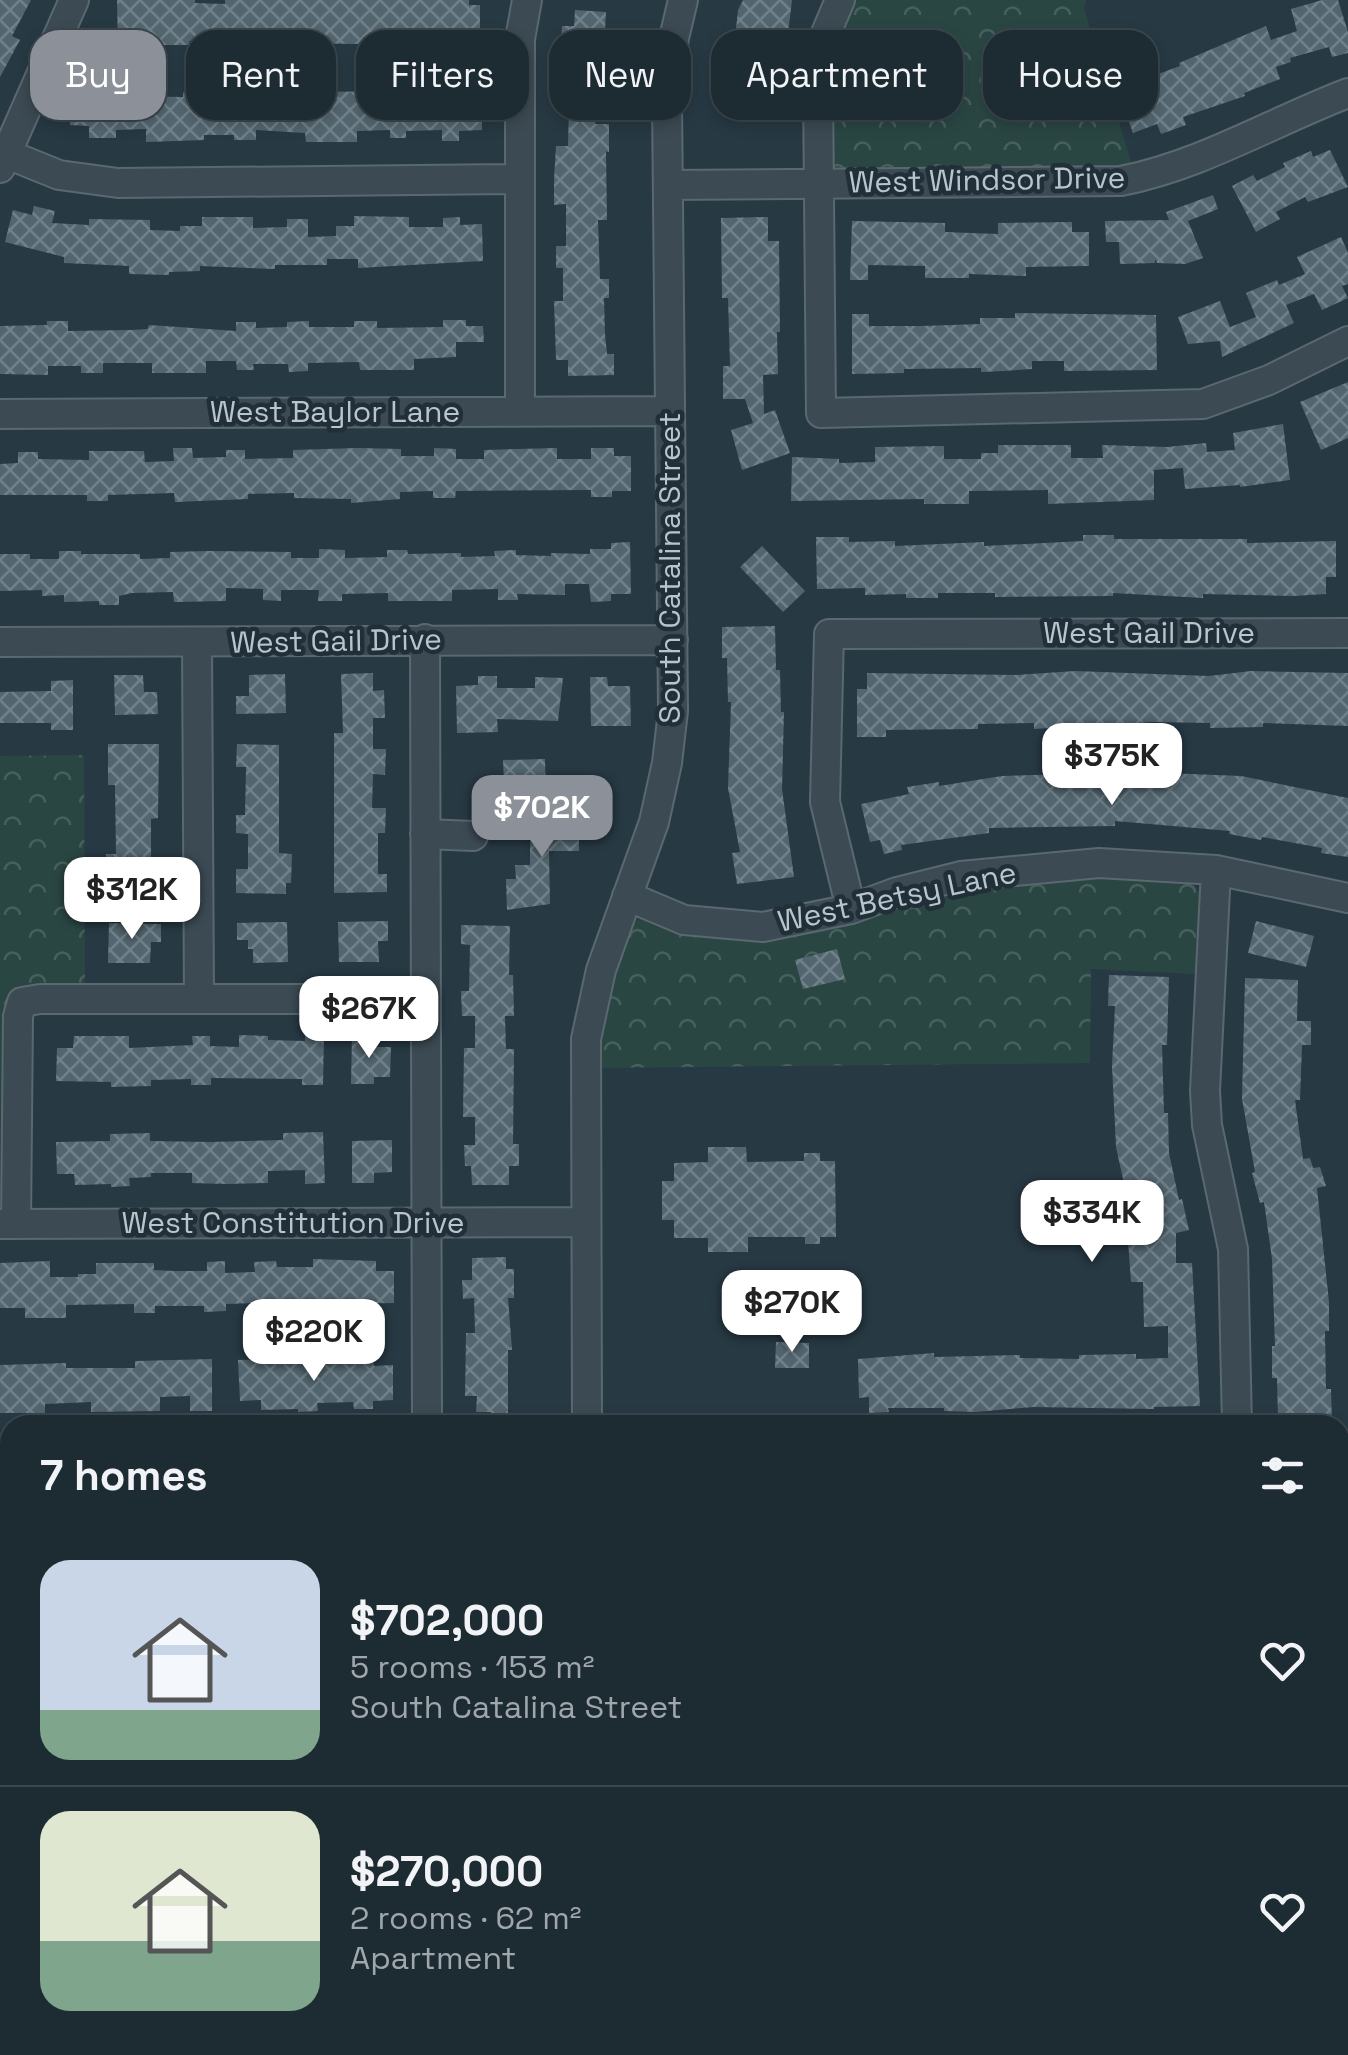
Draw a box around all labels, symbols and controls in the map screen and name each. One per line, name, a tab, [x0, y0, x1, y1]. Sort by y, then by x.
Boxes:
chip: Buy	[30, 30, 166, 120]
chip: Rent	[186, 30, 336, 120]
chip: Filters	[356, 30, 529, 120]
chip: New	[549, 30, 691, 120]
chip: Apartment	[711, 30, 963, 120]
chip: House	[983, 30, 1158, 120]
street label: West Windsor Drive	[848, 158, 1126, 201]
street label: West Baylor Lane	[210, 392, 460, 431]
street label: South Catalina Street	[650, 412, 689, 724]
street label: West Gail Drive	[1043, 613, 1255, 652]
street label: West Gail Drive	[230, 619, 442, 662]
pin: $375K	[1042, 723, 1182, 808]
text: $375K	[1064, 735, 1160, 775]
pin: $702K	[472, 775, 612, 860]
text: $702K	[494, 787, 590, 827]
street label: West Betsy Lane	[774, 852, 1020, 941]
pin: $312K	[62, 857, 202, 942]
text: $312K	[86, 869, 178, 909]
pin: $267K	[299, 976, 439, 1061]
text: $267K	[321, 988, 417, 1028]
pin: $334K	[1022, 1180, 1162, 1265]
text: $334K	[1043, 1192, 1141, 1232]
street label: West Constitution Drive	[121, 1203, 465, 1242]
pin: $270K	[722, 1270, 862, 1355]
text: $270K	[744, 1282, 840, 1322]
pin: $220K	[244, 1299, 384, 1384]
text: $220K	[265, 1311, 363, 1351]
icon: filters	[1255, 1448, 1310, 1503]
text: 7 homes	[40, 1449, 208, 1502]
text: $702,000	[350, 1594, 544, 1647]
icon: home	[120, 1600, 240, 1720]
icon: heart	[1255, 1633, 1310, 1688]
text: 5 rooms · 153 m²	[350, 1647, 595, 1687]
text: South Catalina Street	[350, 1687, 682, 1727]
text: $270,000	[350, 1845, 543, 1898]
icon: home	[120, 1851, 240, 1971]
icon: heart	[1255, 1884, 1310, 1939]
text: 2 rooms · 62 m²	[350, 1898, 582, 1938]
text: Apartment	[350, 1938, 516, 1978]

